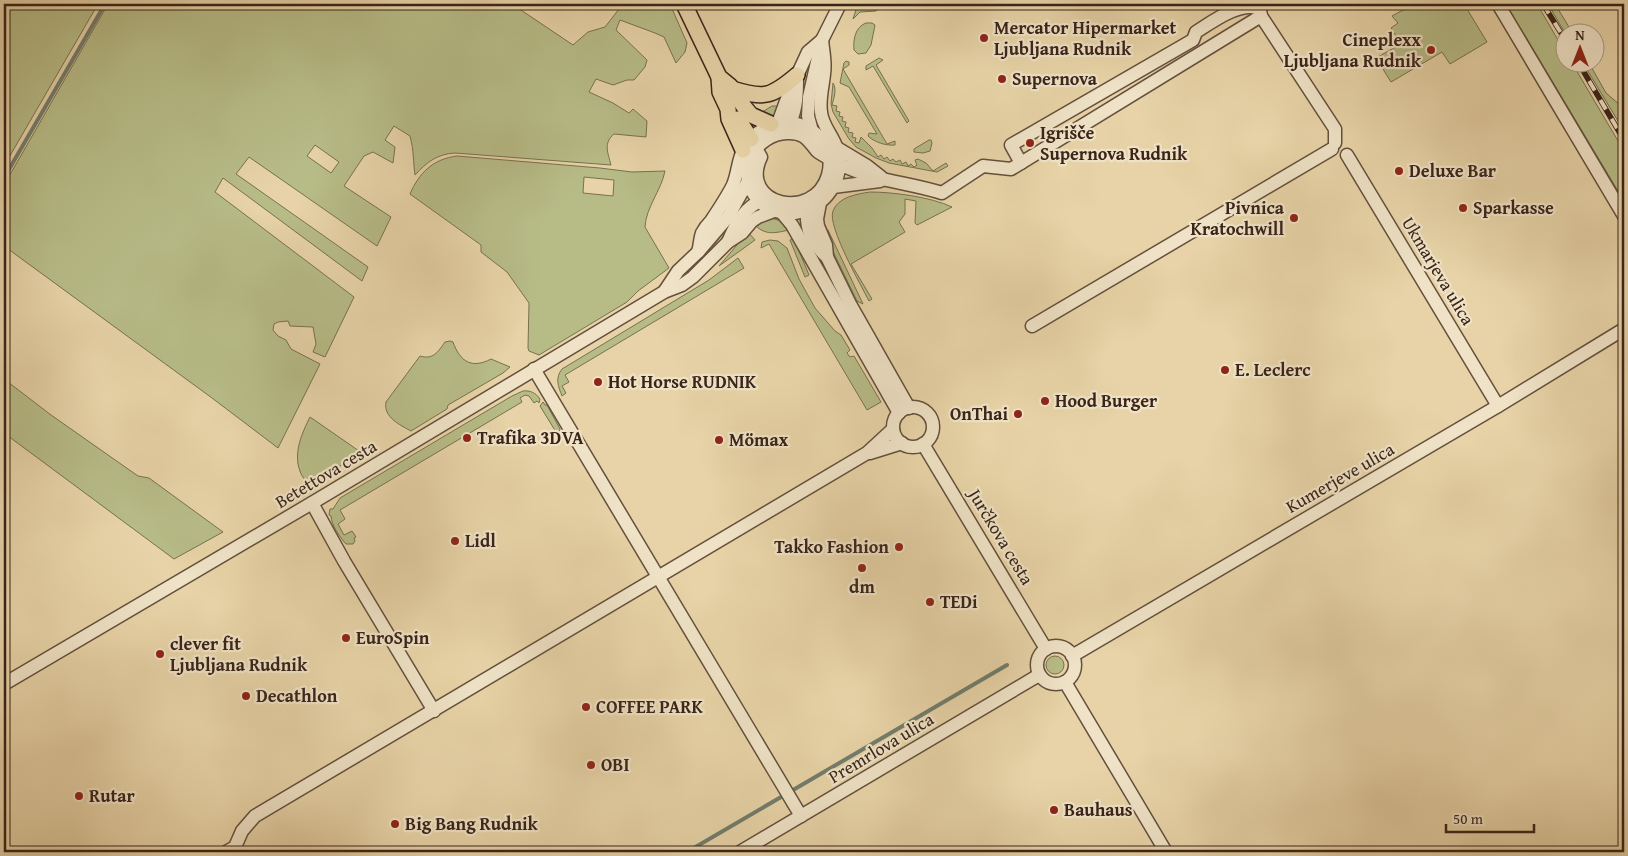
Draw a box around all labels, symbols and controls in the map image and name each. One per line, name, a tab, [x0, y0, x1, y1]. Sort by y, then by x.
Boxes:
place label: Mercator Hipermarket Ljubljana Rudnik	[994, 14, 1177, 62]
north arrow	[1556, 22, 1606, 72]
text: N	[1575, 25, 1585, 45]
place label: Cineplexx Ljubljana Rudnik	[1284, 26, 1422, 74]
marker: Mercator Hipermarket Ljubljana Rudnik	[978, 32, 990, 44]
marker: Cineplexx Ljubljana Rudnik	[1425, 44, 1437, 56]
place label: Supernova	[1012, 65, 1098, 92]
marker: Supernova	[996, 73, 1008, 85]
place label: Igrišče Supernova Rudnik	[1040, 119, 1188, 167]
marker: Igrišče Supernova Rudnik	[1024, 137, 1036, 149]
place label: Deluxe Bar	[1409, 157, 1497, 184]
marker: Deluxe Bar	[1393, 165, 1405, 177]
place label: Pivnica Kratochwill	[1191, 194, 1285, 242]
place label: Sparkasse	[1473, 194, 1554, 221]
marker: Sparkasse	[1457, 202, 1469, 214]
street label: Ukmarjeva ulica	[1395, 211, 1482, 331]
marker: Pivnica Kratochwill	[1288, 212, 1300, 224]
place label: E. Leclerc	[1235, 356, 1311, 383]
marker: E. Leclerc	[1219, 364, 1231, 376]
place label: Hot Horse RUDNIK	[608, 368, 757, 395]
marker: Hot Horse RUDNIK	[592, 376, 604, 388]
place label: Hood Burger	[1055, 387, 1158, 414]
marker: Hood Burger	[1039, 395, 1051, 407]
place label: OnThai	[950, 400, 1008, 427]
marker: OnThai	[1012, 408, 1024, 420]
place label: Trafika 3DVA	[477, 424, 584, 451]
place label: Mömax	[729, 426, 789, 453]
street label: Betettova cesta	[270, 432, 382, 515]
marker: Trafika 3DVA	[461, 432, 473, 444]
marker: Mömax	[713, 434, 725, 446]
street label: Kumerjeve ulica	[1280, 435, 1400, 520]
street label: Jurčkova cesta	[961, 482, 1041, 590]
place label: Lidl	[465, 527, 496, 554]
place label: Takko Fashion	[774, 533, 889, 560]
marker: Lidl	[449, 535, 461, 547]
marker: Takko Fashion	[893, 541, 905, 553]
marker: dm	[856, 562, 868, 574]
place label: dm	[849, 573, 875, 600]
place label: TEDi	[940, 588, 978, 615]
marker: TEDi	[924, 596, 936, 608]
place label: EuroSpin	[356, 624, 430, 651]
place label: clever fit Ljubljana Rudnik	[170, 630, 308, 678]
marker: EuroSpin	[340, 632, 352, 644]
marker: clever fit Ljubljana Rudnik	[154, 648, 166, 660]
place label: Decathlon	[256, 682, 338, 709]
marker: Decathlon	[240, 690, 252, 702]
place label: COFFEE PARK	[596, 693, 703, 720]
marker: COFFEE PARK	[580, 701, 592, 713]
street label: Premrlova ulica	[823, 705, 939, 790]
place label: OBI	[601, 751, 630, 778]
marker: OBI	[585, 759, 597, 771]
place label: Rutar	[89, 782, 136, 809]
marker: Rutar	[73, 790, 85, 802]
place label: Bauhaus	[1064, 796, 1133, 823]
scale bar	[1446, 801, 1533, 833]
marker: Bauhaus	[1048, 804, 1060, 816]
text: 50 m	[1453, 808, 1484, 829]
place label: Big Bang Rudnik	[405, 810, 539, 837]
marker: Big Bang Rudnik	[389, 818, 401, 830]

